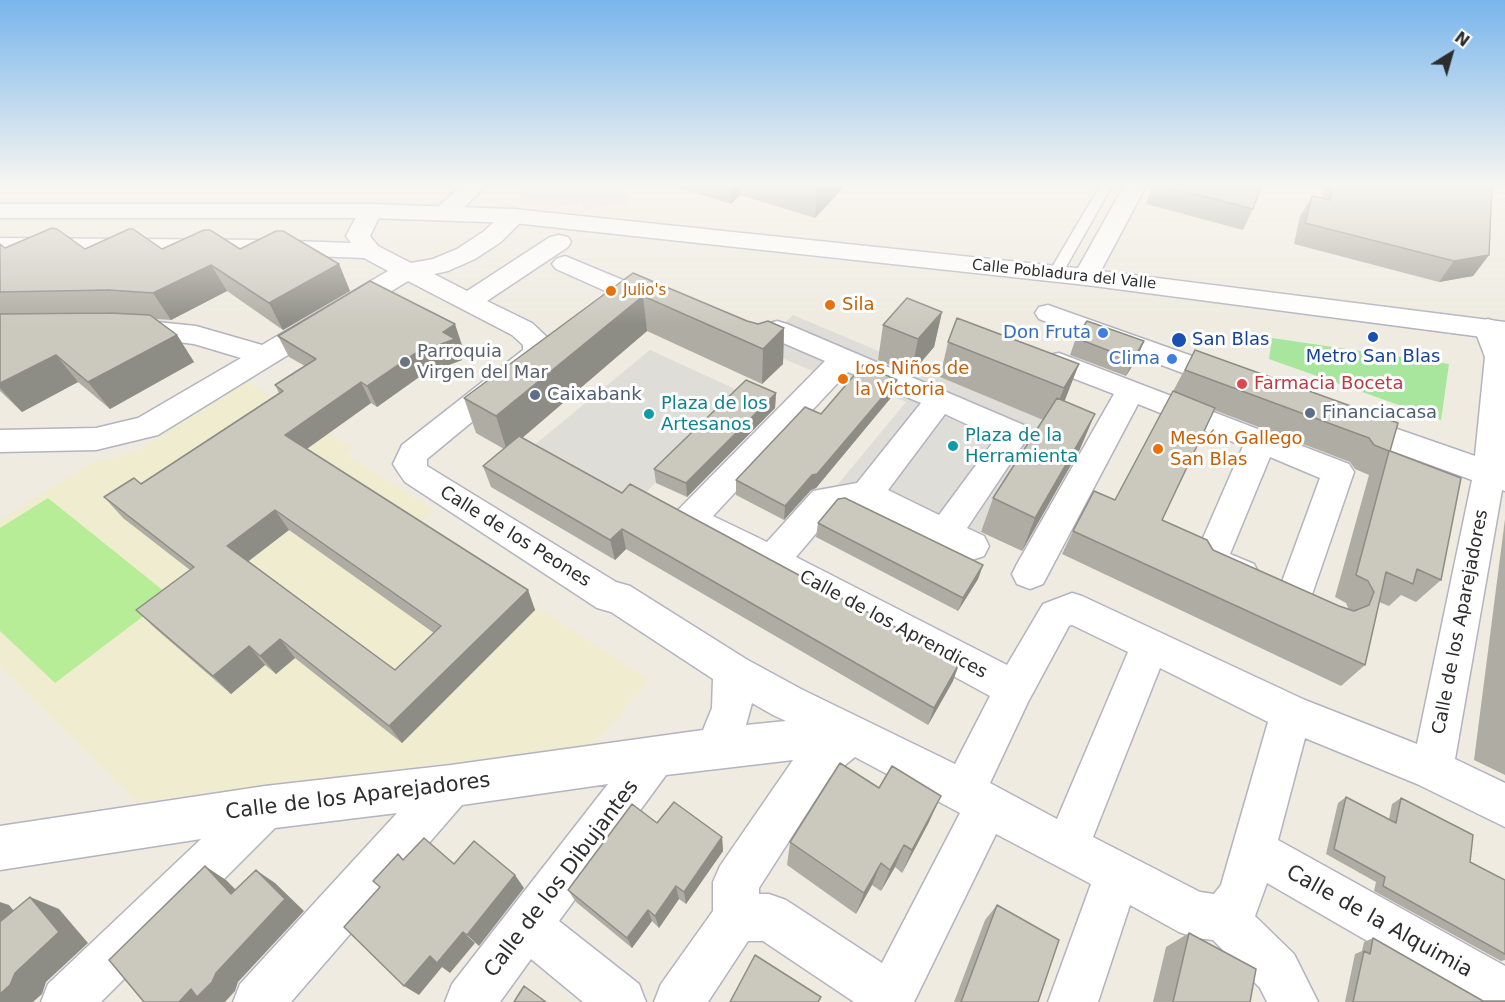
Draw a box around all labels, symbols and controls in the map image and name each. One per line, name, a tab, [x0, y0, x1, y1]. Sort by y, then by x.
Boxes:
north arrow	[1421, 24, 1481, 84]
text: N	[1451, 28, 1473, 51]
street label: Calle Pobladura del Valle	[971, 256, 1157, 294]
place label: Julio's	[623, 282, 666, 300]
marker: Julio's	[604, 284, 618, 298]
place label: Sila	[842, 294, 874, 316]
marker: Sila	[823, 298, 837, 312]
place label: Don Fruta	[1003, 322, 1091, 344]
marker: Don Fruta	[1096, 326, 1110, 340]
place label: San Blas	[1192, 329, 1269, 351]
marker: Metro San Blas	[1366, 330, 1380, 344]
marker: San Blas	[1170, 331, 1188, 349]
place label: Parroquia Virgen del Mar	[417, 341, 548, 384]
place label: Metro San Blas	[1306, 346, 1440, 368]
place label: Clima	[1109, 348, 1160, 370]
marker: Clima	[1165, 352, 1179, 366]
marker: Parroquia Virgen del Mar	[398, 355, 412, 369]
place label: Los Niños de la Victoria	[855, 358, 969, 400]
marker: Los Niños de la Victoria	[836, 372, 850, 386]
place label: Farmacia Boceta	[1254, 373, 1403, 395]
marker: Farmacia Boceta	[1235, 377, 1249, 391]
place label: Caixabank	[547, 384, 642, 406]
marker: Caixabank	[528, 388, 542, 402]
place label: Plaza de los Artesanos	[661, 393, 768, 436]
place label: Financiacasa	[1322, 402, 1437, 424]
marker: Financiacasa	[1303, 406, 1317, 420]
marker: Plaza de los Artesanos	[642, 407, 656, 421]
place label: Plaza de la Herramienta	[965, 425, 1078, 468]
place label: Mesón Gallego San Blas	[1170, 428, 1303, 470]
marker: Plaza de la Herramienta	[946, 439, 960, 453]
marker: Mesón Gallego San Blas	[1151, 442, 1165, 456]
street label: Calle de los Peones	[436, 482, 594, 592]
street label: Calle de los Aparejadores	[1429, 508, 1493, 736]
street label: Calle de los Aprendices	[795, 566, 991, 684]
street label: Calle de los Aparejadores	[224, 768, 492, 826]
street label: Calle de los Dibujantes	[479, 775, 645, 983]
street label: Calle de la Alquimia	[1282, 860, 1476, 984]

